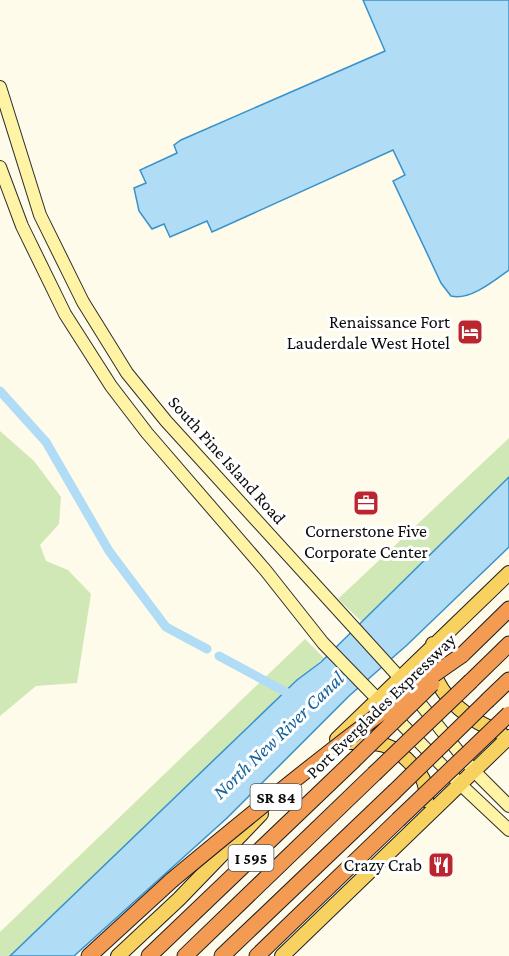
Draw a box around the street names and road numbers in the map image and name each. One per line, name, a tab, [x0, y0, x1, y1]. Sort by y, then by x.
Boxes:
street label: South Pine Island Road	[164, 392, 290, 528]
street label: Port Everglades Expressway	[302, 629, 460, 782]
road number: SR 84	[250, 784, 302, 810]
road number: I 595	[228, 845, 274, 871]

